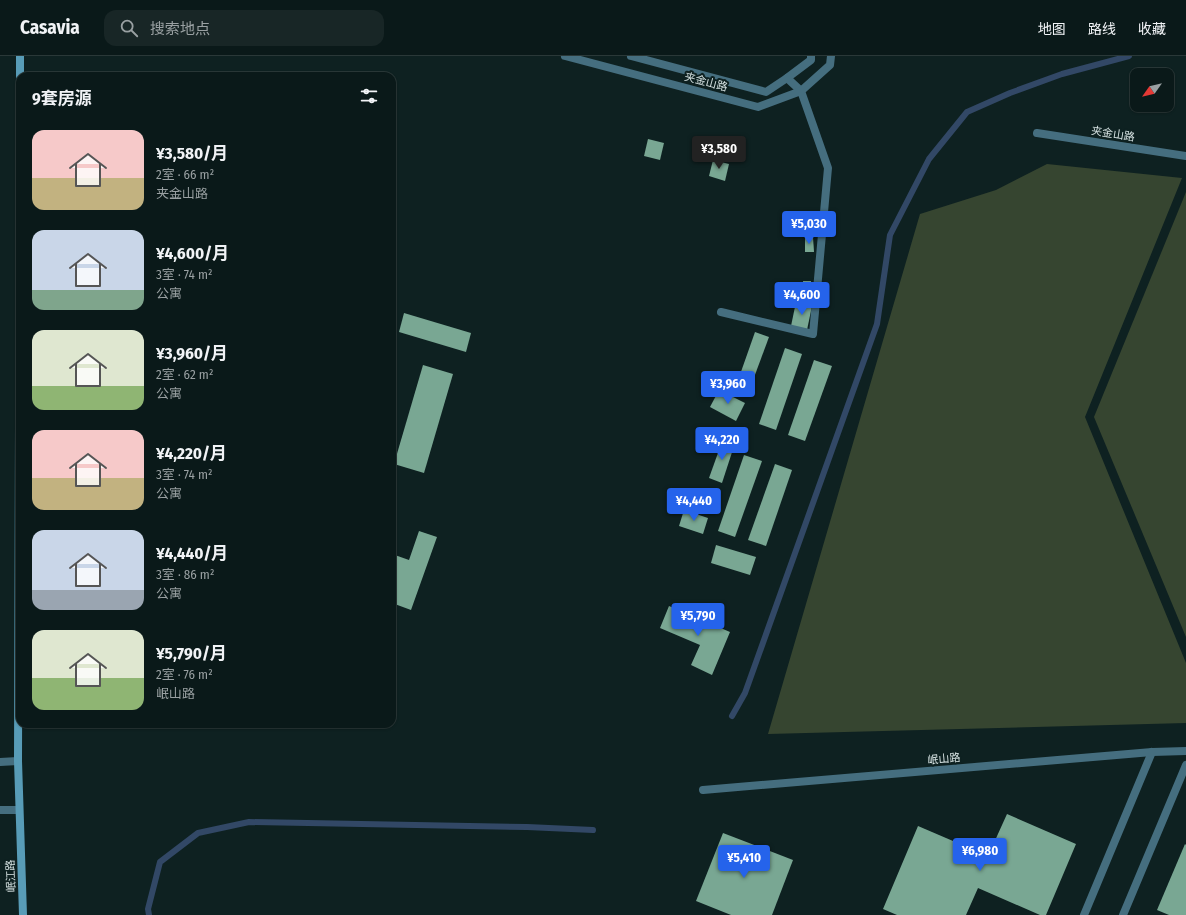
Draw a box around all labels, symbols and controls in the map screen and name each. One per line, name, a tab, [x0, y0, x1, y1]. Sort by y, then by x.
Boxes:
search box	[104, 10, 384, 46]
text: Casavia	[20, 16, 80, 39]
icon: search	[118, 17, 140, 39]
text: 搜索地点	[150, 20, 210, 38]
text: 地图	[1038, 21, 1066, 38]
text: 路线	[1088, 21, 1116, 38]
text: 收藏	[1138, 21, 1166, 38]
north arrow	[1130, 68, 1174, 112]
map controls	[1130, 68, 1174, 112]
street label: 夹金山路	[683, 70, 729, 94]
icon: filters	[358, 85, 380, 107]
text: 9套房源	[32, 88, 92, 109]
street label: 夹金山路	[1090, 124, 1136, 144]
pin: ¥3,580	[686, 136, 752, 170]
text: ¥3,580	[701, 141, 737, 156]
text: ¥3,580/月	[156, 143, 228, 164]
icon: home	[64, 146, 112, 194]
text: 2室 · 66 m²	[156, 167, 214, 182]
text: 夹金山路	[156, 186, 208, 201]
pin: ¥5,030	[776, 211, 842, 245]
text: ¥5,030	[791, 216, 827, 231]
text: ¥4,600/月	[156, 243, 229, 264]
icon: home	[64, 246, 112, 294]
text: 3室 · 74 m²	[156, 267, 213, 282]
pin: ¥4,600	[769, 282, 835, 316]
text: 公寓	[156, 286, 182, 301]
text: ¥4,600	[784, 287, 820, 302]
text: ¥3,960/月	[156, 343, 228, 364]
icon: home	[64, 346, 112, 394]
text: 2室 · 62 m²	[156, 367, 213, 382]
pin: ¥3,960	[695, 371, 761, 405]
text: ¥3,960	[710, 376, 746, 391]
text: 公寓	[156, 386, 182, 401]
pin: ¥4,220	[689, 427, 755, 461]
text: ¥4,220	[704, 432, 740, 447]
text: ¥4,220/月	[156, 443, 227, 464]
icon: home	[64, 446, 112, 494]
text: 3室 · 74 m²	[156, 467, 213, 482]
text: 公寓	[156, 486, 182, 501]
pin: ¥4,440	[661, 488, 727, 522]
text: ¥4,440	[676, 493, 712, 508]
text: ¥4,440/月	[156, 543, 228, 564]
icon: home	[64, 546, 112, 594]
text: 3室 · 86 m²	[156, 567, 214, 582]
text: 公寓	[156, 586, 182, 601]
pin: ¥5,790	[665, 603, 731, 637]
text: ¥5,790	[680, 608, 716, 623]
text: ¥5,790/月	[156, 643, 227, 664]
icon: home	[64, 646, 112, 694]
text: 2室 · 76 m²	[156, 667, 213, 682]
text: 岷山路	[156, 686, 195, 701]
street label: 岷山路	[927, 751, 961, 767]
pin: ¥6,980	[947, 838, 1013, 872]
text: ¥6,980	[962, 843, 998, 858]
pin: ¥5,410	[711, 845, 777, 879]
text: ¥5,410	[727, 850, 761, 865]
street label: 岷江路	[4, 859, 18, 893]

